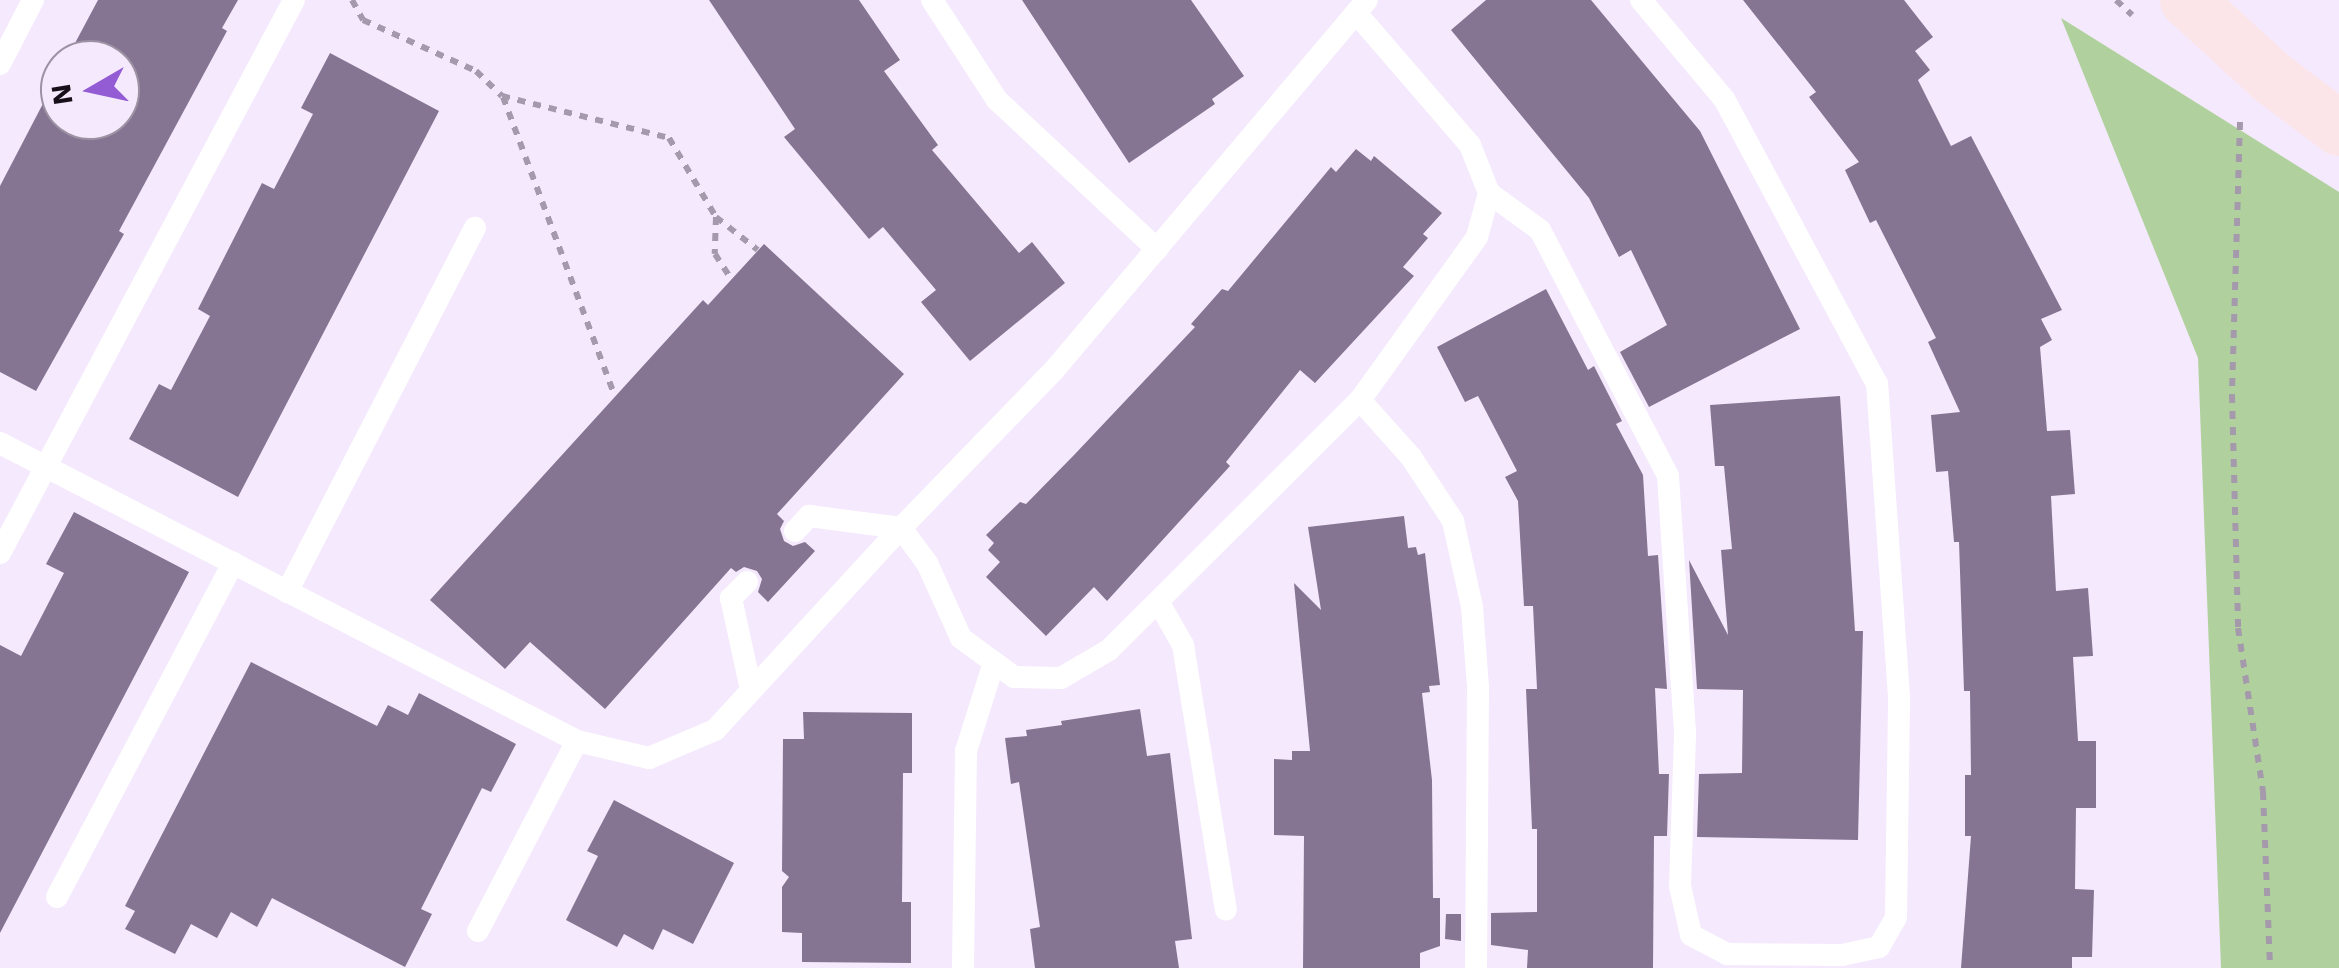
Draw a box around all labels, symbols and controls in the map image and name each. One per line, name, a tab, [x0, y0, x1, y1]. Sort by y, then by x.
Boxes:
north arrow	[40, 40, 140, 140]
text: N	[44, 82, 80, 107]

